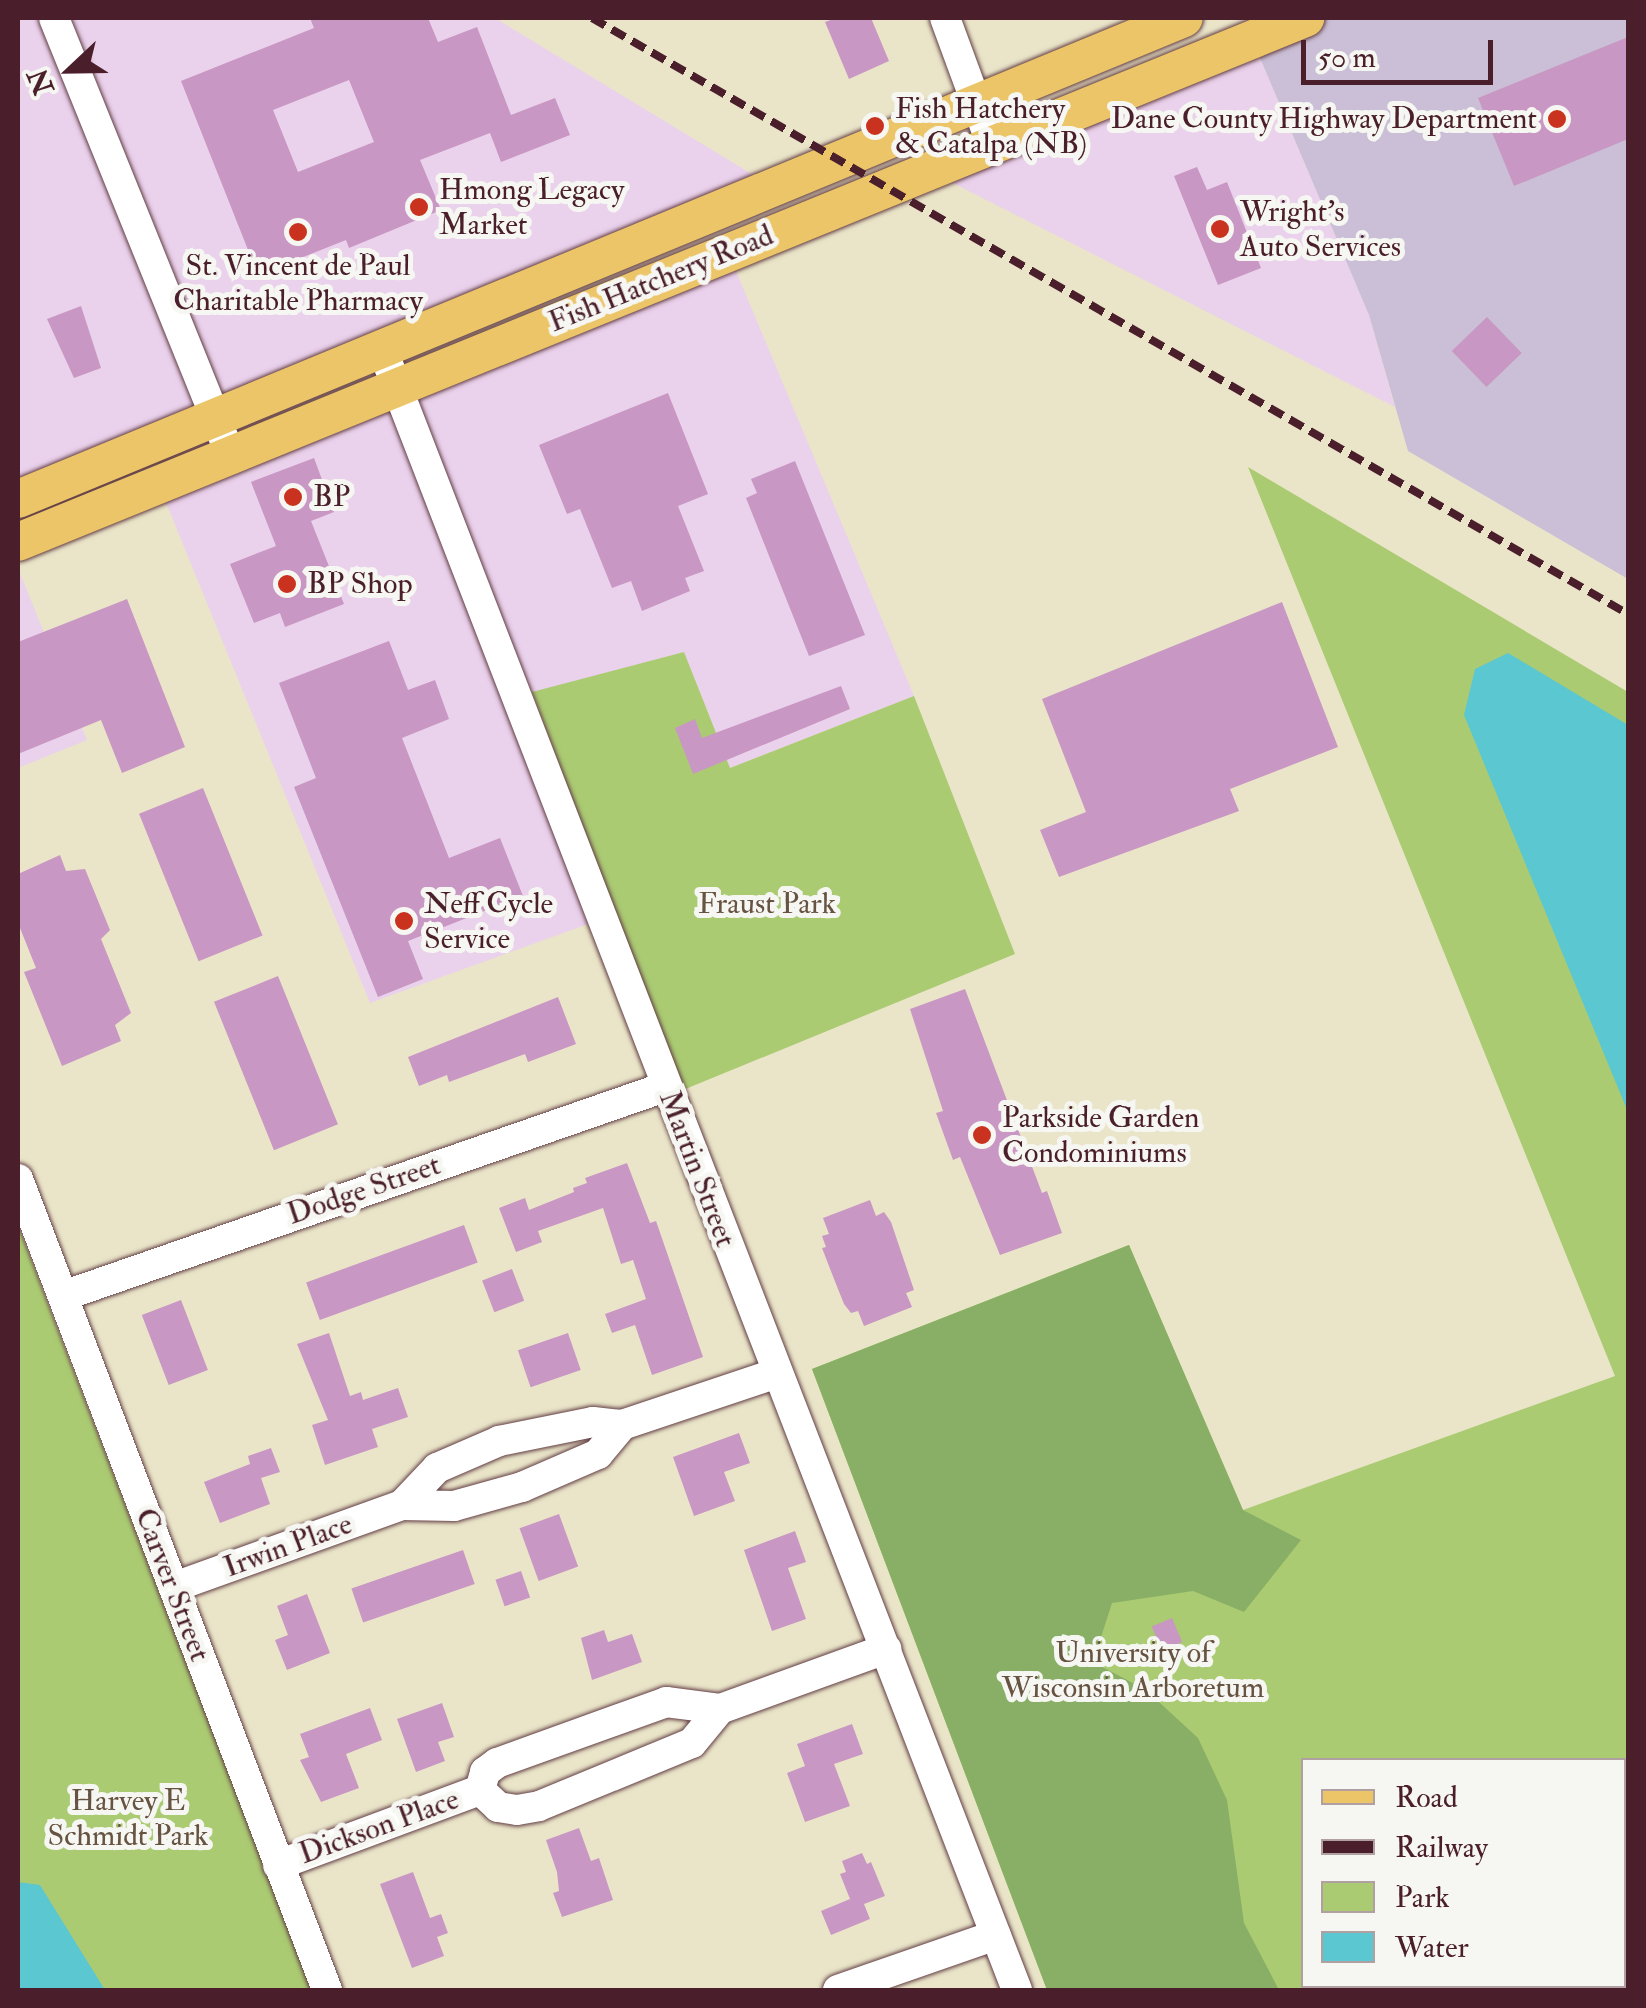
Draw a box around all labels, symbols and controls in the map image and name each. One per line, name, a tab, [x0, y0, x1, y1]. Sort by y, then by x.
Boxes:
north arrow	[20, 20, 120, 120]
scale bar	[1306, 20, 1498, 82]
text: 50 m	[1318, 39, 1376, 76]
text: N	[21, 63, 63, 100]
place label: Fish Hatchery & Catalpa (NB)	[895, 91, 1087, 162]
place label: Dane County Highway Department	[1111, 101, 1537, 137]
marker: Dane County Highway Department	[1546, 108, 1568, 130]
marker: Fish Hatchery & Catalpa (NB)	[864, 115, 886, 137]
place label: Hmong Legacy Market	[439, 172, 624, 242]
place label: Wright's Auto Services	[1240, 194, 1401, 264]
marker: Hmong Legacy Market	[408, 196, 430, 218]
street label: Fish Hatchery Road	[543, 218, 779, 340]
marker: Wright's Auto Services	[1209, 218, 1231, 240]
marker: St. Vincent de Paul Charitable Pharmacy	[287, 221, 309, 243]
place label: St. Vincent de Paul Charitable Pharmacy	[173, 248, 423, 318]
place label: BP	[313, 479, 350, 515]
marker: BP	[282, 486, 304, 508]
place label: BP Shop	[307, 566, 413, 602]
marker: BP Shop	[276, 573, 298, 595]
place label: Neff Cycle Service	[424, 886, 553, 956]
park label: Fraust Park	[698, 886, 836, 922]
marker: Neff Cycle Service	[393, 910, 415, 932]
street label: Martin Street	[651, 1086, 743, 1252]
place label: Parkside Garden Condominiums	[1002, 1100, 1199, 1170]
marker: Parkside Garden Condominiums	[971, 1124, 993, 1146]
street label: Dodge Street	[283, 1147, 445, 1233]
street label: Carver Street	[126, 1504, 218, 1666]
street label: Irwin Place	[219, 1506, 357, 1586]
park label: University of Wisconsin Arboretum	[1002, 1635, 1264, 1706]
legend	[1301, 1758, 1626, 1988]
text: Road	[1395, 1779, 1458, 1816]
street label: Dickson Place	[294, 1781, 464, 1873]
park label: Harvey E Schmidt Park	[48, 1783, 208, 1854]
text: Railway	[1395, 1829, 1488, 1866]
text: Park	[1395, 1879, 1450, 1916]
text: Water	[1395, 1929, 1469, 1966]

